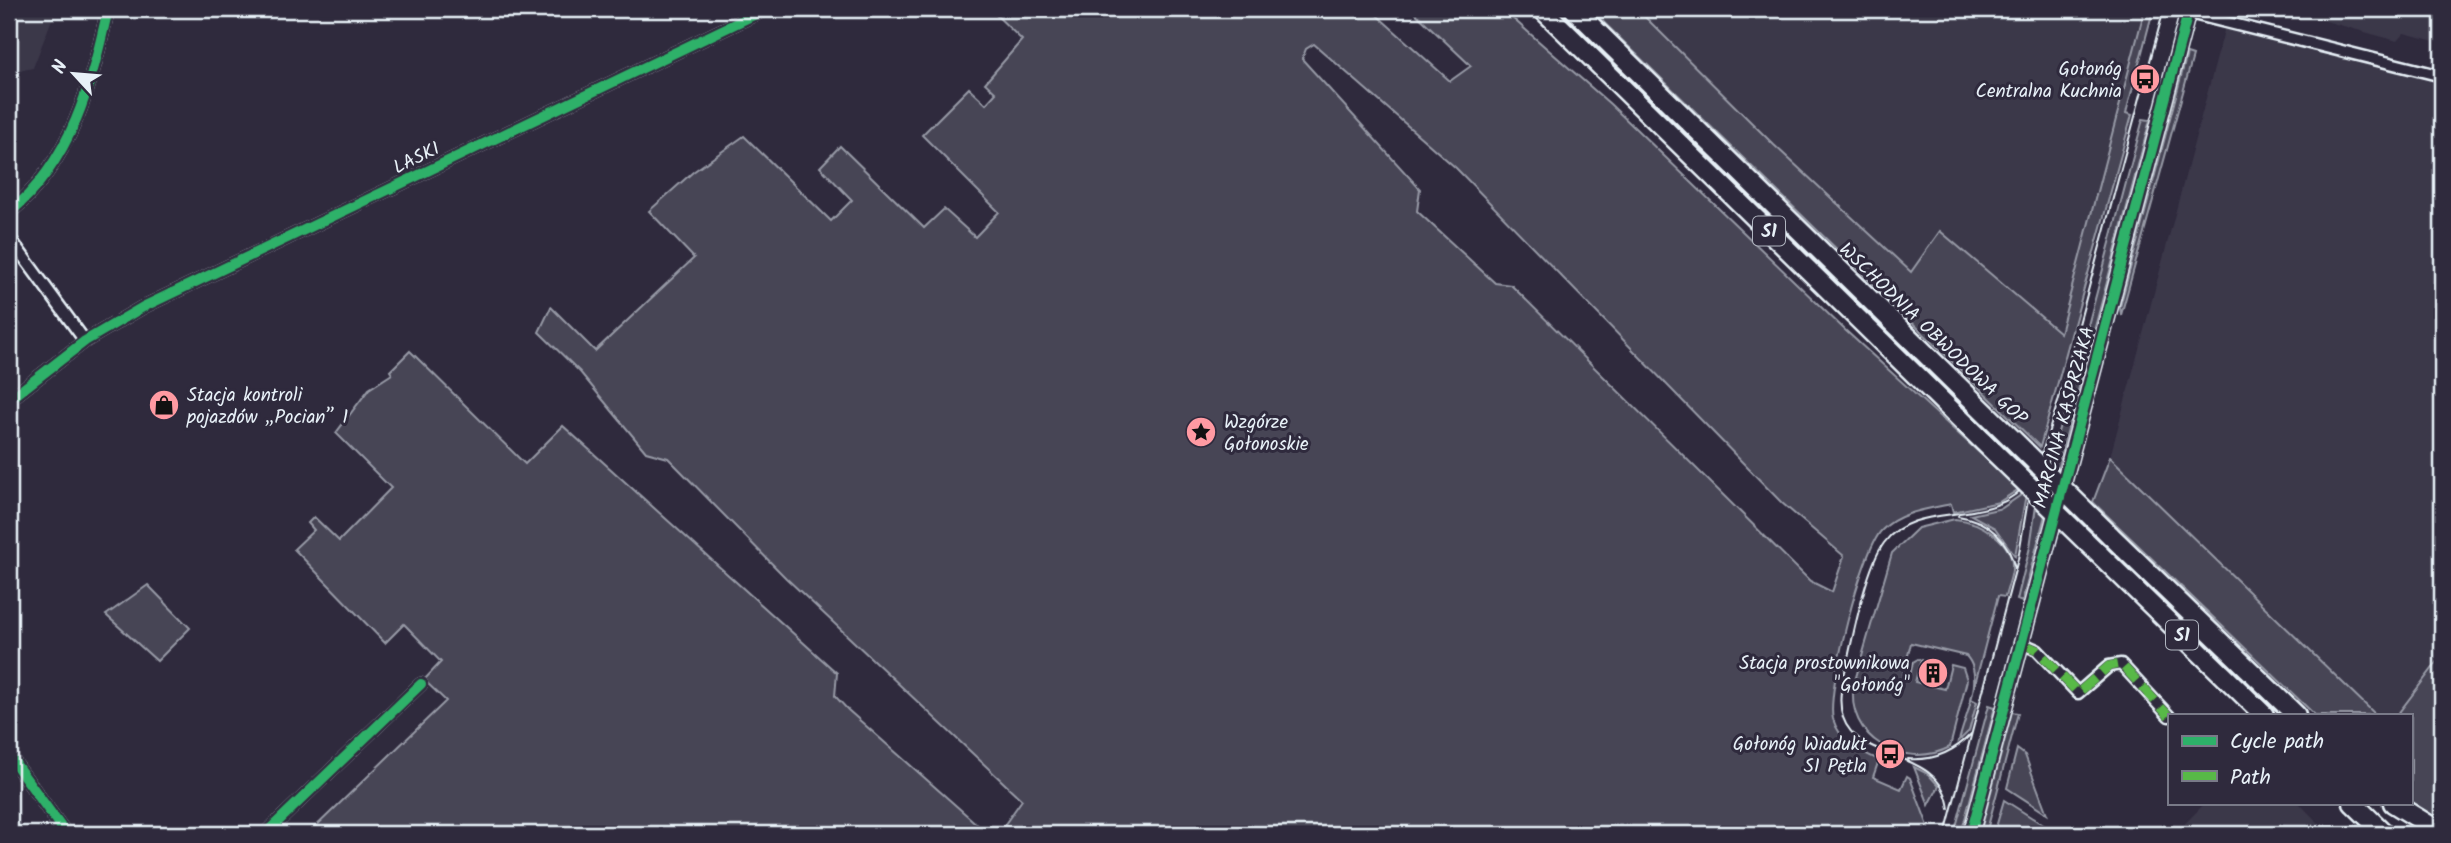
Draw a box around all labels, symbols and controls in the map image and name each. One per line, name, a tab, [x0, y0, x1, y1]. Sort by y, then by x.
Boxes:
north arrow	[38, 38, 108, 108]
text: N	[44, 55, 77, 79]
place label: Gołonóg Centralna Kuchnia	[1976, 55, 2122, 107]
bus stop icon: Gołonóg Centralna Kuchnia	[2128, 62, 2162, 96]
street label: LASKI	[388, 134, 446, 183]
road number: S1	[1753, 216, 1785, 246]
street label: WSCHODNIA OBWODOWA GOP	[1831, 236, 2034, 433]
street label: MARCINA KASPRZAKA	[2026, 323, 2104, 512]
place label: Stacja kontroli pojazdów „Pocian” 1	[186, 381, 348, 433]
shop icon: Stacja kontroli pojazdów „Pocian” 1	[147, 388, 181, 422]
place label: Wzgórze Gołonoskie	[1224, 408, 1309, 460]
place icon: Wzgórze Gołonoskie	[1184, 415, 1218, 449]
road number: S1	[2166, 620, 2198, 650]
place label: Stacja prostownikowa "Gołonóg"	[1739, 649, 1910, 701]
building icon: Stacja prostownikowa "Gołonóg"	[1916, 656, 1950, 690]
legend	[2168, 714, 2412, 804]
text: Cycle path	[2230, 726, 2324, 759]
place label: Gołonóg Wiadukt S1 Pętla	[1733, 730, 1868, 782]
bus stop icon: Gołonóg Wiadukt S1 Pętla	[1873, 737, 1907, 771]
text: Path	[2230, 762, 2271, 795]

